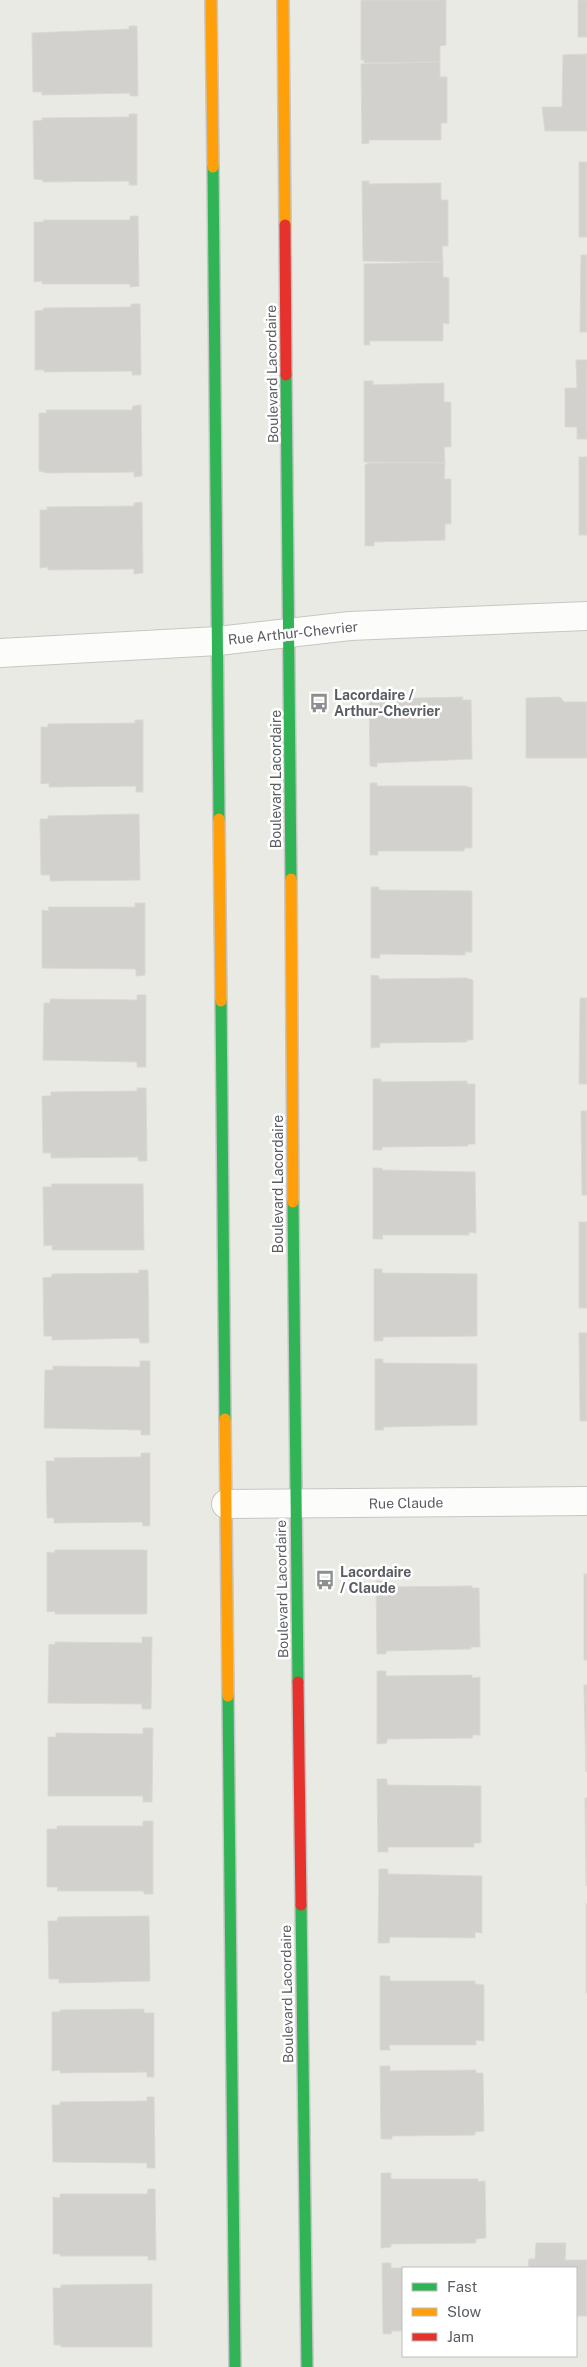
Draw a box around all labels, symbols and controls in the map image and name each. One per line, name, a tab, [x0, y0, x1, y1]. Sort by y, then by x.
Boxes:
street label: Boulevard Lacordaire	[263, 305, 281, 443]
street label: Rue Arthur-Chevrier	[227, 618, 359, 648]
place label: Lacordaire / Arthur-Chevrier	[334, 687, 440, 719]
bus stop icon: Lacordaire / Arthur-Chevrier	[308, 692, 330, 714]
street label: Boulevard Lacordaire	[268, 710, 284, 848]
street label: Boulevard Lacordaire	[270, 1115, 286, 1253]
street label: Rue Claude	[369, 1494, 444, 1512]
street label: Boulevard Lacordaire	[273, 1520, 291, 1658]
place label: Lacordaire / Claude	[340, 1564, 411, 1596]
bus stop icon: Lacordaire / Claude	[314, 1569, 336, 1591]
street label: Boulevard Lacordaire	[278, 1925, 296, 2063]
legend	[402, 2267, 577, 2357]
text: Fast	[447, 2278, 477, 2295]
text: Slow	[447, 2303, 482, 2320]
text: Jam	[447, 2328, 474, 2345]

